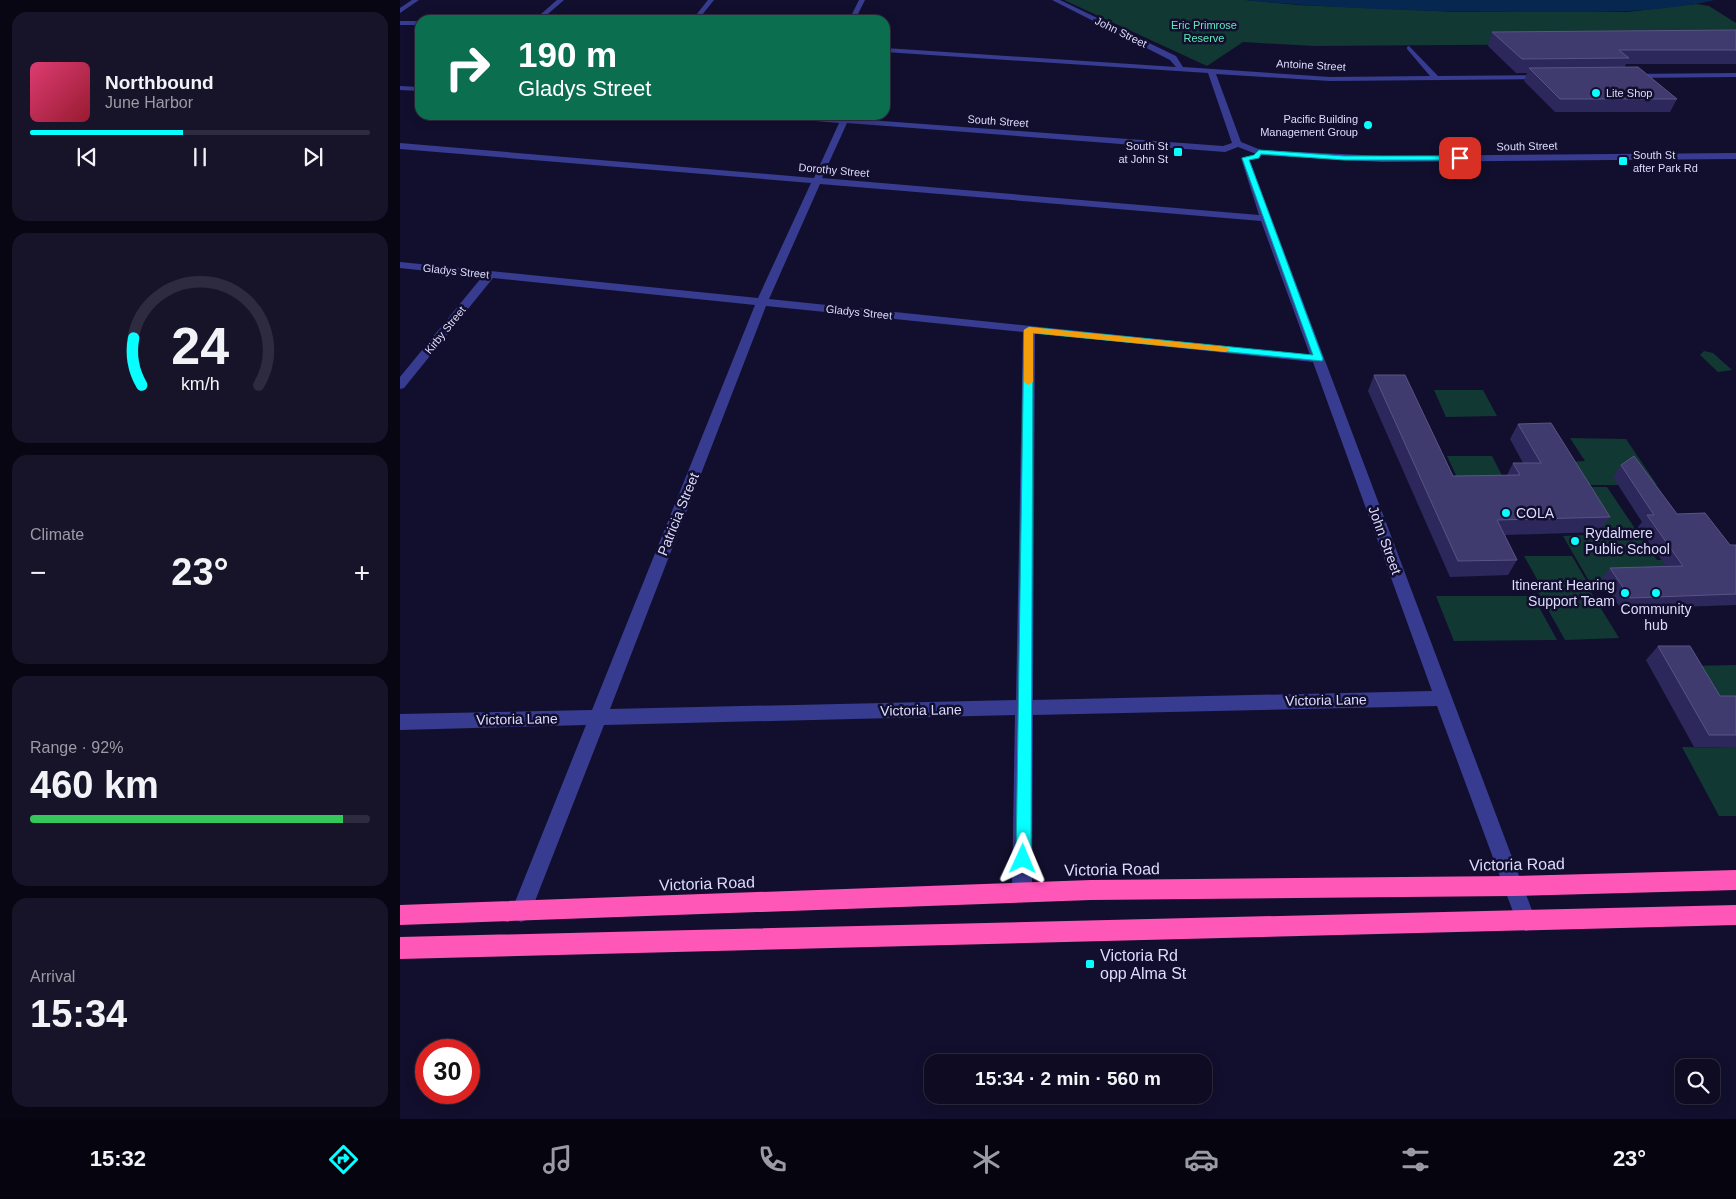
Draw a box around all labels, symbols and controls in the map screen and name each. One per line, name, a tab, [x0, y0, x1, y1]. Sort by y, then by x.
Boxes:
street label: John Street	[1093, 14, 1149, 50]
park label: Eric Primrose Reserve	[1171, 19, 1237, 44]
icon: right	[435, 35, 500, 100]
text: 190 m	[518, 35, 617, 74]
street label: Antoine Street	[1276, 57, 1346, 73]
text: Northbound	[105, 72, 214, 93]
text: Gladys Street	[518, 76, 651, 101]
marker: Lite Shop	[1590, 87, 1602, 99]
place label: Lite Shop	[1606, 87, 1652, 99]
text: June Harbor	[105, 94, 193, 111]
street label: South Street	[967, 113, 1029, 129]
place label: Pacific Building Management Group	[1260, 113, 1358, 138]
marker: Pacific Building Management Group	[1362, 119, 1374, 131]
pin	[1439, 137, 1481, 179]
street label: South Street	[1496, 139, 1558, 153]
place label: South St at John St	[1118, 140, 1168, 165]
icon: previous	[73, 143, 101, 171]
icon: pause	[186, 143, 214, 171]
icon: next	[299, 143, 327, 171]
icon: arrive	[1446, 144, 1474, 172]
marker: South St at John St	[1172, 146, 1184, 158]
place label: South St after Park Rd	[1633, 149, 1698, 174]
marker: South St after Park Rd	[1617, 155, 1629, 167]
street label: Dorothy Street	[798, 161, 870, 179]
street label: Gladys Street	[422, 262, 490, 280]
street label: Gladys Street	[825, 303, 893, 321]
street label: Kirby Street	[422, 304, 468, 356]
text: 24	[171, 317, 229, 375]
text: km/h	[181, 374, 219, 394]
street label: Patricia Street	[654, 470, 702, 558]
street label: John Street	[1365, 504, 1405, 576]
place label: COLA	[1516, 505, 1555, 521]
marker: COLA	[1500, 507, 1512, 519]
place label: Rydalmere Public School	[1585, 525, 1670, 557]
text: Climate	[30, 526, 84, 543]
marker: Rydalmere Public School	[1569, 535, 1581, 547]
text: 23°	[171, 551, 229, 593]
text: −	[30, 557, 46, 588]
text: +	[354, 557, 370, 588]
place label: Itinerant Hearing Support Team	[1511, 577, 1615, 609]
marker: Itinerant Hearing Support Team	[1619, 587, 1631, 599]
marker: Community hub	[1650, 587, 1662, 599]
place label: Community hub	[1621, 601, 1691, 633]
street label: Victoria Lane	[1285, 691, 1367, 709]
street label: Victoria Lane	[880, 701, 962, 719]
street label: Victoria Lane	[476, 710, 558, 728]
text: Range · 92%	[30, 739, 123, 756]
text: 460 km	[30, 764, 159, 806]
position arrow	[996, 832, 1048, 884]
street label: Victoria Road	[1469, 855, 1565, 874]
street label: Victoria Road	[1064, 860, 1160, 879]
street label: Victoria Road	[659, 873, 755, 894]
place label: Victoria Rd opp Alma St	[1100, 947, 1187, 982]
marker: Victoria Rd opp Alma St	[1084, 958, 1096, 970]
text: Arrival	[30, 968, 75, 985]
text: 15:34	[30, 993, 127, 1035]
speed limit sign: 30	[415, 1039, 480, 1104]
map controls	[1675, 1059, 1720, 1104]
button: search	[1675, 1059, 1720, 1104]
text: 15:34 · 2 min · 560 m	[975, 1068, 1161, 1089]
icon: directions	[326, 1142, 361, 1177]
icon: music	[540, 1142, 575, 1177]
icon: phone	[755, 1142, 790, 1177]
icon: climate	[969, 1142, 1004, 1177]
icon: car	[1184, 1142, 1219, 1177]
icon: filters	[1398, 1142, 1433, 1177]
text: 15:32	[90, 1146, 146, 1171]
text: 23°	[1613, 1146, 1646, 1171]

